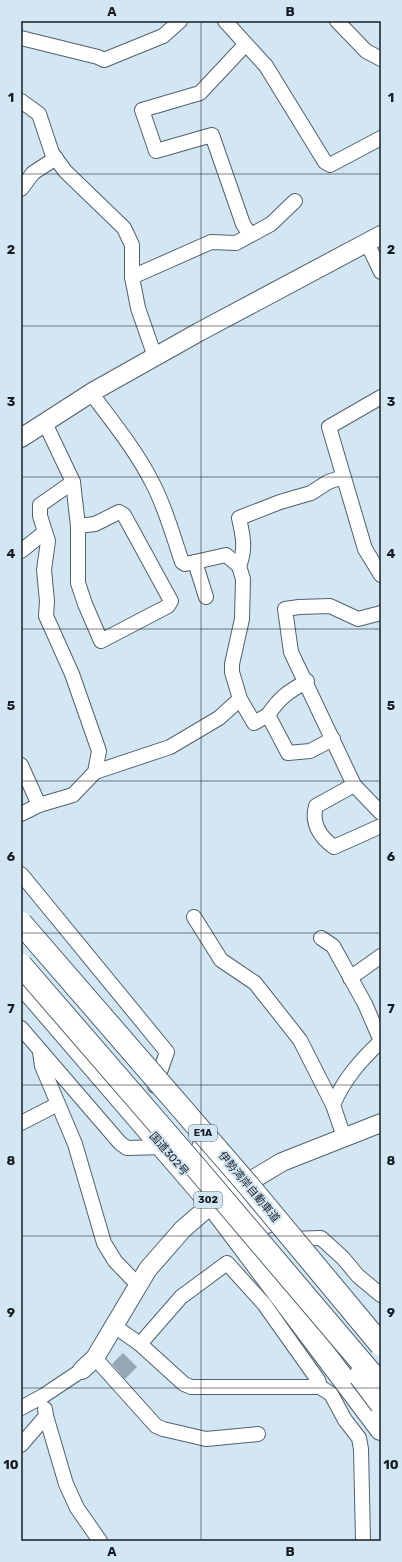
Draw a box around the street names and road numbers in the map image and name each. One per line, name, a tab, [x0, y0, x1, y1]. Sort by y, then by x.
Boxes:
road number: E1A	[189, 1125, 217, 1141]
street label: 国道302号	[147, 1130, 191, 1178]
street label: 伊勢湾岸自動車道	[216, 1149, 282, 1225]
road number: 302	[194, 1192, 222, 1208]

